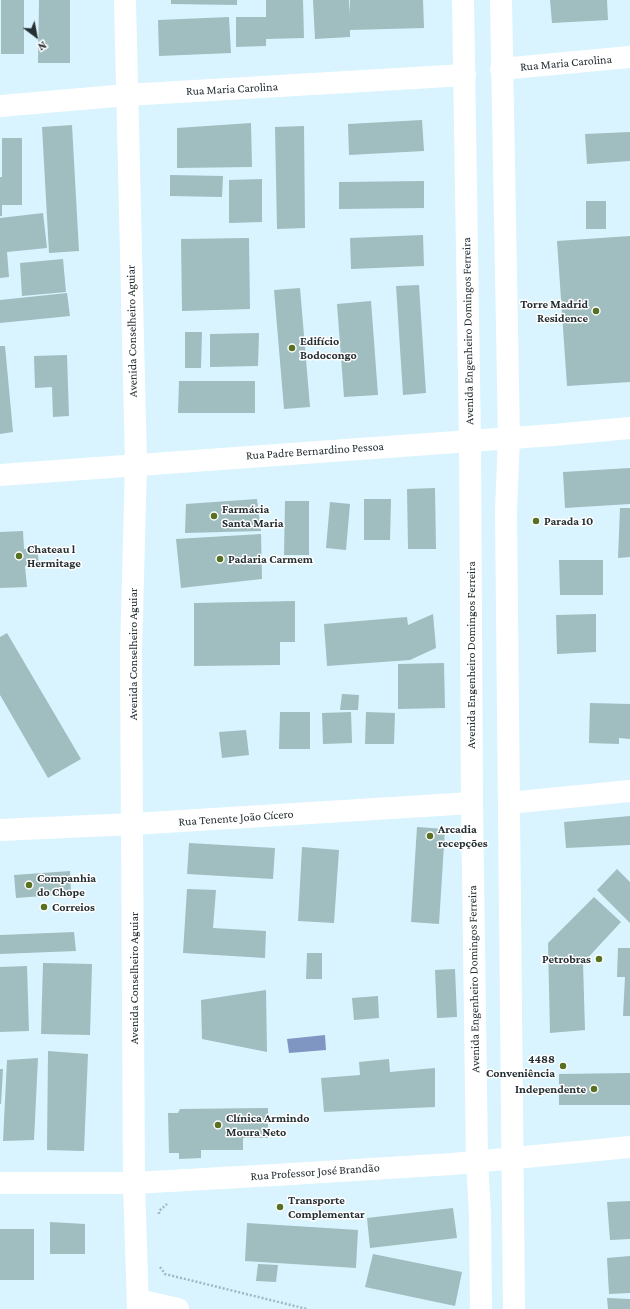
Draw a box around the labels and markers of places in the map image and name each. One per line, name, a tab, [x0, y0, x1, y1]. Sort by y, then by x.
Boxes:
place label: Torre Madrid Residence	[520, 297, 588, 325]
marker: Torre Madrid Residence	[591, 306, 601, 316]
place label: Edifício Bodocongo	[300, 334, 357, 362]
marker: Edifício Bodocongo	[287, 343, 297, 353]
place label: Farmácia Santa Maria	[222, 502, 284, 530]
marker: Farmácia Santa Maria	[209, 511, 219, 521]
place label: Parada 10	[544, 514, 593, 528]
marker: Parada 10	[531, 516, 541, 526]
place label: Chateau l Hermitage	[27, 542, 81, 570]
marker: Chateau l Hermitage	[14, 551, 24, 561]
place label: Padaria Carmem	[228, 552, 313, 566]
marker: Padaria Carmem	[215, 554, 225, 564]
place label: Arcadia recepções	[438, 822, 488, 850]
marker: Arcadia recepções	[425, 831, 435, 841]
place label: Companhia do Chope	[37, 871, 96, 899]
marker: Companhia do Chope	[24, 880, 34, 890]
place label: Correios	[52, 900, 95, 914]
marker: Correios	[39, 902, 49, 912]
place label: Petrobras	[542, 952, 591, 966]
marker: Petrobras	[594, 954, 604, 964]
place label: 4488 Conveniência	[486, 1052, 555, 1080]
marker: 4488 Conveniência	[558, 1061, 568, 1071]
place label: Independente	[515, 1082, 586, 1096]
marker: Independente	[589, 1084, 599, 1094]
place label: Clínica Armindo Moura Neto	[226, 1111, 309, 1139]
marker: Clínica Armindo Moura Neto	[213, 1120, 223, 1130]
place label: Transporte Complementar	[288, 1193, 365, 1221]
marker: Transporte Complementar	[275, 1202, 285, 1212]

